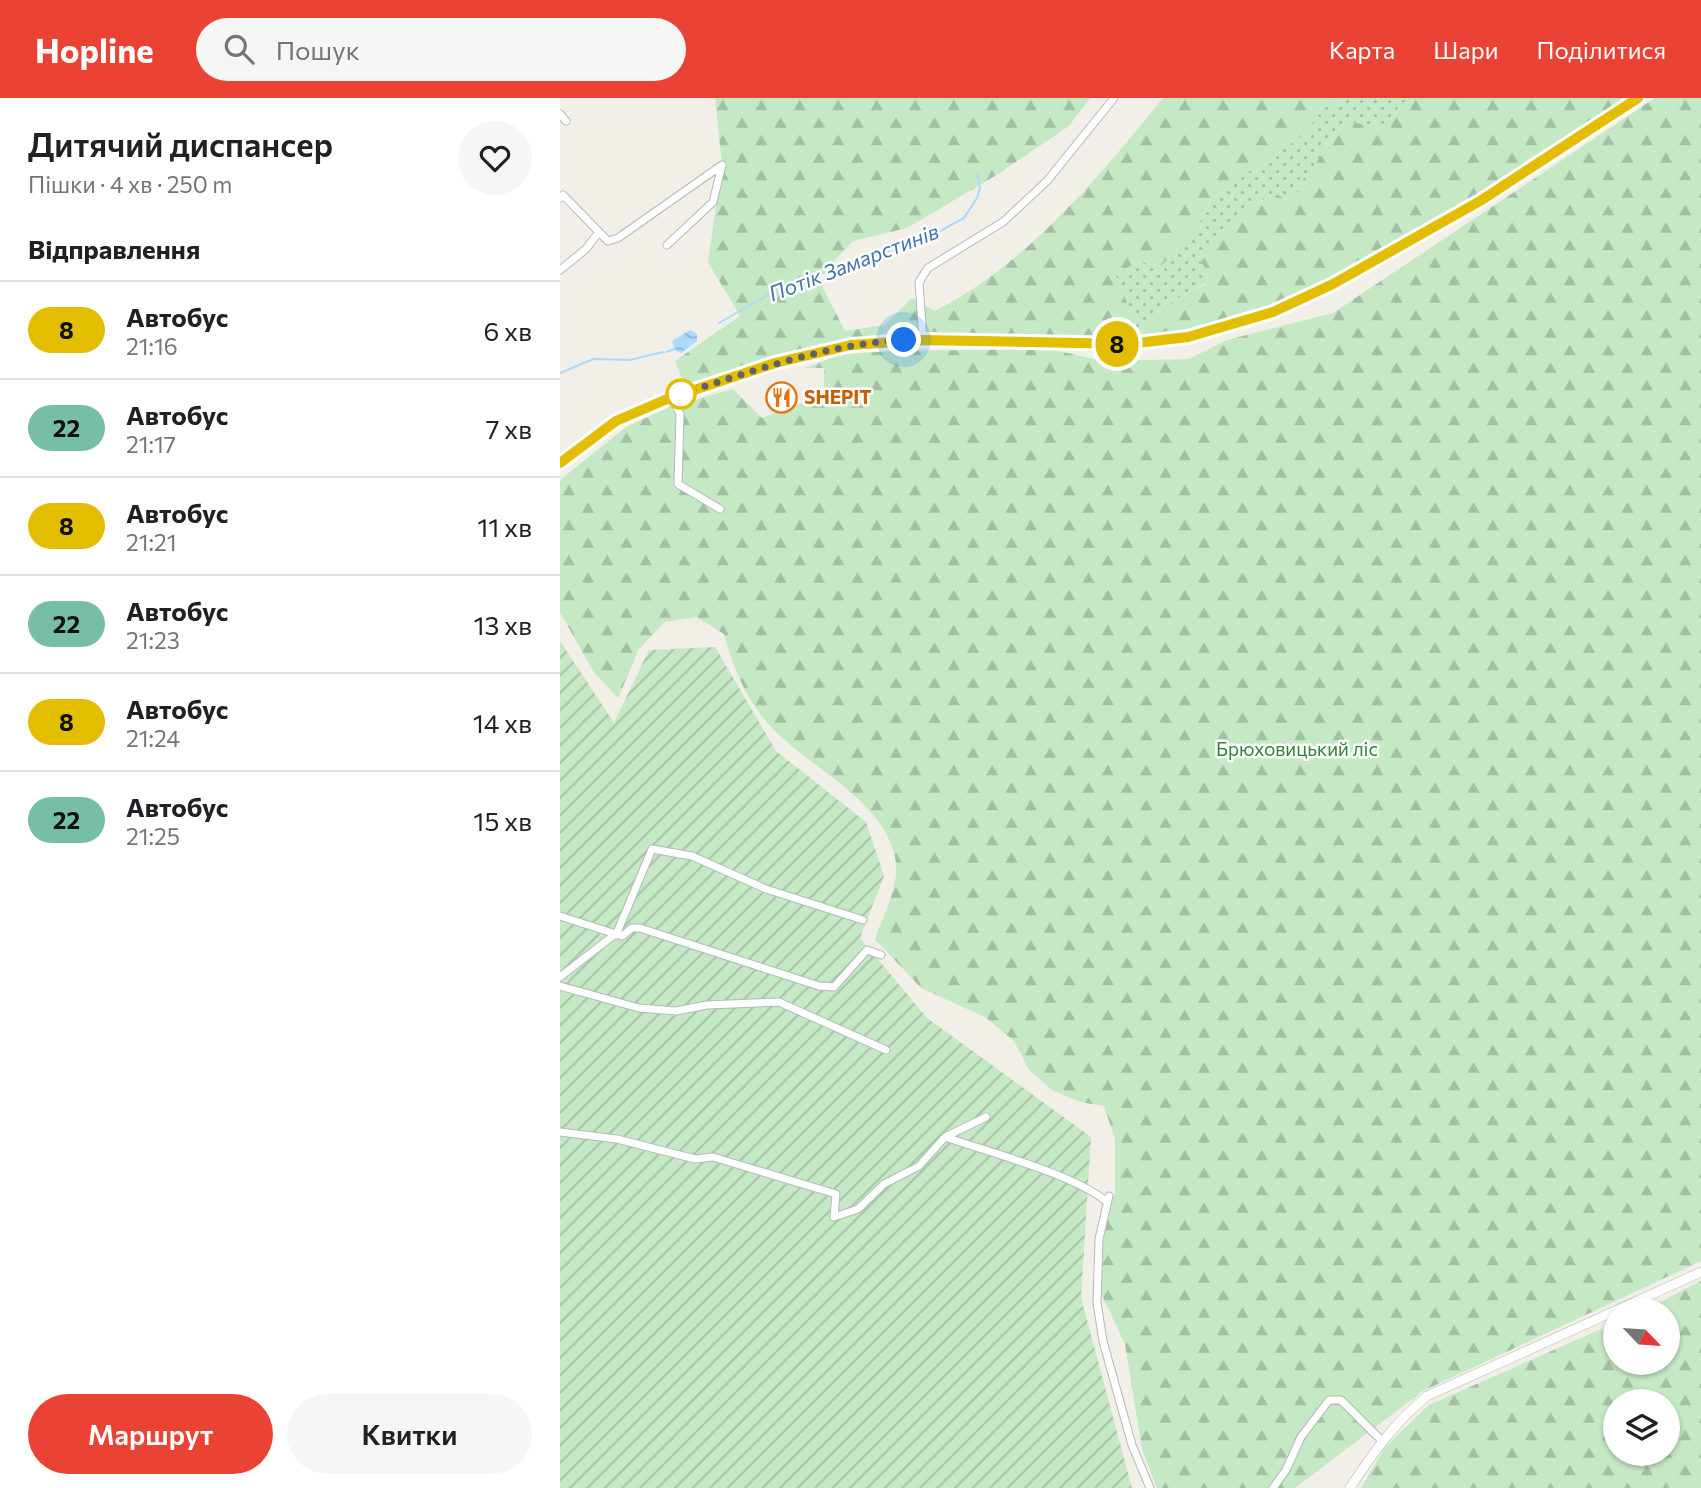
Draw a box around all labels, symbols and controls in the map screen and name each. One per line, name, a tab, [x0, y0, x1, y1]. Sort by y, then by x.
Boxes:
search box	[196, 18, 686, 81]
text: Hopline	[35, 29, 154, 70]
icon: search	[220, 30, 258, 68]
text: Пошук	[276, 34, 360, 65]
text: Карта	[1329, 35, 1395, 64]
text: Шари	[1433, 35, 1499, 64]
text: Поділитися	[1537, 35, 1666, 64]
button: heart	[458, 121, 532, 195]
text: Дитячий диспансер	[28, 123, 333, 164]
text: Пішки · 4 хв · 250 m	[28, 170, 232, 198]
water label: Потік Замарстинів	[765, 218, 942, 306]
text: Відправлення	[28, 233, 200, 264]
text: Автобус	[126, 301, 228, 332]
text: 8	[59, 315, 74, 344]
text: 6 хв	[484, 315, 532, 346]
line badge: 8	[1094, 321, 1140, 367]
your location	[886, 322, 921, 357]
text: 8	[1110, 329, 1124, 358]
text: 21:16	[126, 332, 178, 360]
unlabelled marker	[666, 379, 696, 409]
restaurant icon: SHEPIT	[764, 380, 798, 414]
place label: SHEPIT	[804, 385, 872, 408]
text: Автобус	[126, 399, 228, 430]
text: 22	[53, 413, 80, 442]
text: 7 хв	[486, 413, 532, 444]
text: 21:17	[126, 430, 176, 458]
text: Автобус	[126, 497, 228, 528]
text: 8	[59, 511, 74, 540]
text: 11 хв	[477, 511, 532, 542]
text: 21:21	[126, 528, 177, 556]
text: Автобус	[126, 595, 228, 626]
text: 22	[53, 609, 80, 638]
text: 13 хв	[473, 609, 532, 640]
text: 21:23	[126, 626, 180, 654]
text: Автобус	[126, 693, 228, 724]
text: 8	[59, 707, 74, 736]
text: 14 хв	[473, 707, 532, 738]
text: 21:24	[126, 724, 180, 752]
park label: Брюховицький ліс	[1216, 737, 1378, 760]
text: Автобус	[126, 791, 228, 822]
text: 22	[53, 805, 80, 834]
text: 15 хв	[473, 805, 532, 836]
text: 21:25	[126, 822, 180, 850]
north arrow	[1603, 1298, 1680, 1376]
map controls	[1603, 1298, 1680, 1466]
button: layers	[1603, 1389, 1680, 1466]
button: Маршрут	[28, 1394, 273, 1474]
button: Квитки	[287, 1394, 532, 1474]

